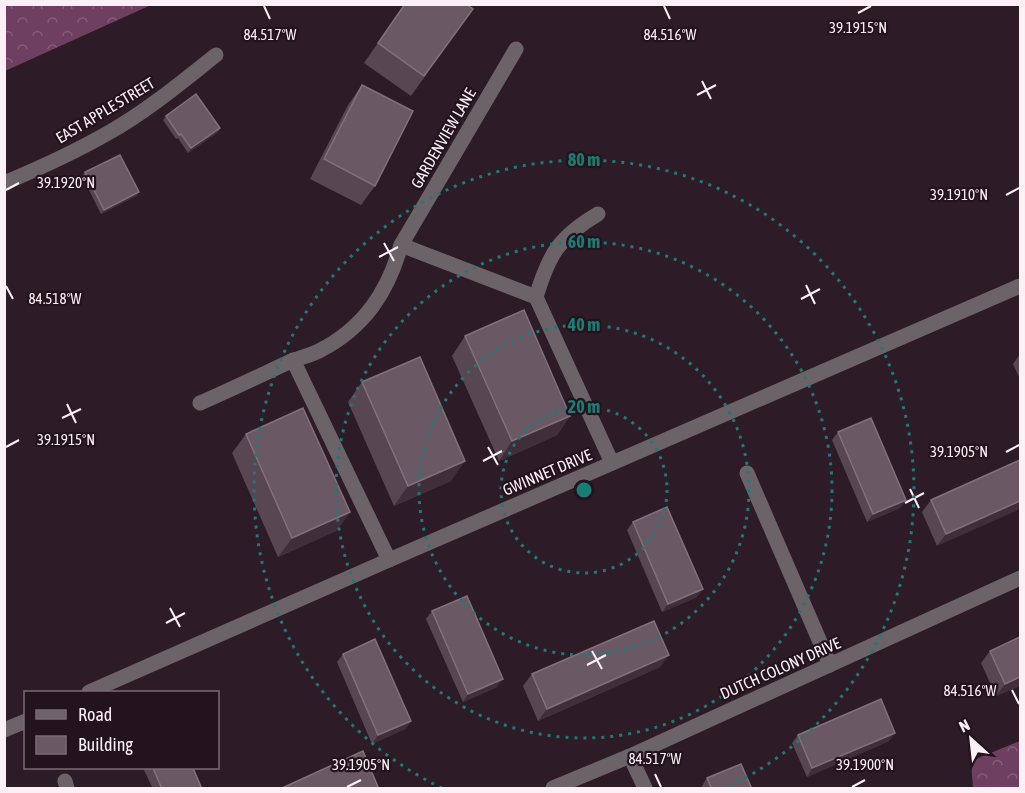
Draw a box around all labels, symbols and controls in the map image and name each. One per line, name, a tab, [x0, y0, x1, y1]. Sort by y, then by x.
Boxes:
text: 39.1915°N	[829, 19, 887, 36]
text: 84.517°W	[244, 26, 297, 43]
text: 84.516°W	[644, 26, 697, 43]
street label: EAST APPLE STREET	[52, 74, 158, 146]
street label: GARDENVIEW LANE	[407, 85, 479, 191]
text: 80 m	[568, 149, 600, 170]
text: 39.1920°N	[37, 174, 95, 191]
text: 39.1910°N	[930, 186, 988, 203]
text: 60 m	[568, 231, 600, 252]
text: 84.518°W	[29, 290, 82, 307]
text: 40 m	[567, 314, 600, 335]
text: 20 m	[568, 396, 600, 417]
text: 39.1915°N	[37, 431, 95, 448]
text: 39.1905°N	[930, 443, 988, 460]
street label: GWINNET DRIVE	[500, 445, 594, 499]
centre of rings	[574, 480, 594, 500]
street label: DUTCH COLONY DRIVE	[717, 633, 843, 703]
text: 84.516°W	[944, 682, 997, 699]
legend	[24, 691, 219, 769]
text: Road	[78, 704, 112, 725]
north arrow	[941, 709, 1001, 769]
text: N	[956, 715, 972, 736]
text: Building	[78, 734, 133, 755]
text: 84.517°W	[629, 750, 682, 767]
text: 39.1905°N	[332, 756, 390, 773]
text: 39.1900°N	[836, 756, 894, 773]

